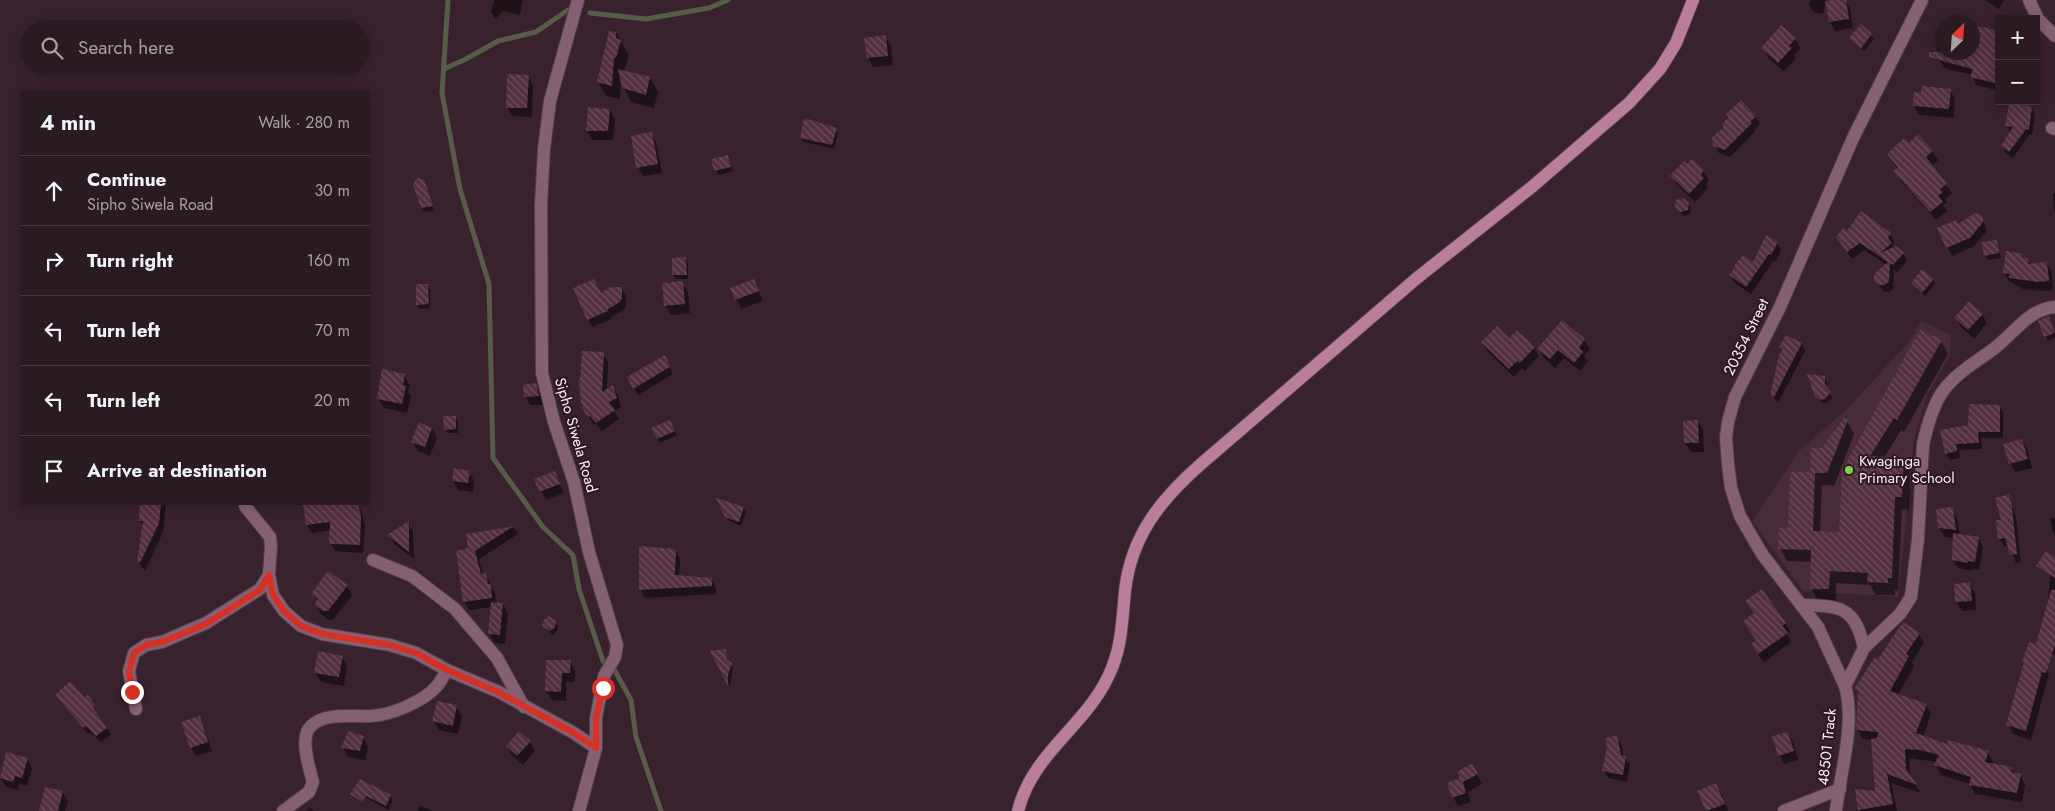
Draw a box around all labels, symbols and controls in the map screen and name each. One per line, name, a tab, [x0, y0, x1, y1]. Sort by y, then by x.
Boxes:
north arrow	[1935, 15, 1980, 60]
map controls	[1995, 15, 2040, 105]
button: +	[1995, 15, 2040, 60]
search box	[20, 20, 370, 75]
icon: search	[38, 34, 66, 62]
text: Search here	[78, 34, 174, 61]
button: −	[1995, 60, 2040, 105]
text: 4 min	[40, 108, 96, 138]
text: Walk · 280 m	[258, 111, 350, 134]
text: Continue	[87, 166, 166, 193]
icon: ahead	[40, 177, 68, 205]
text: 30 m	[314, 179, 350, 202]
text: Sipho Siwela Road	[87, 193, 213, 216]
icon: right	[40, 247, 68, 275]
text: Turn right	[87, 247, 173, 274]
text: 160 m	[307, 249, 350, 272]
street label: 20354 Street	[1718, 294, 1774, 379]
icon: left	[40, 317, 68, 345]
text: Turn left	[87, 317, 160, 344]
text: 70 m	[315, 319, 350, 342]
street label: Sipho Siwela Road	[549, 375, 603, 495]
icon: left	[40, 387, 68, 415]
text: Turn left	[87, 387, 160, 414]
text: 20 m	[314, 389, 350, 412]
place label: Kwaginga Primary School	[1859, 450, 1955, 489]
icon: arrive	[40, 457, 68, 485]
text: Arrive at destination	[87, 457, 267, 484]
marker: Kwaginga Primary School	[1843, 464, 1855, 476]
route start	[592, 677, 615, 700]
route end	[121, 681, 144, 704]
street label: 48501 Track	[1812, 707, 1842, 787]

